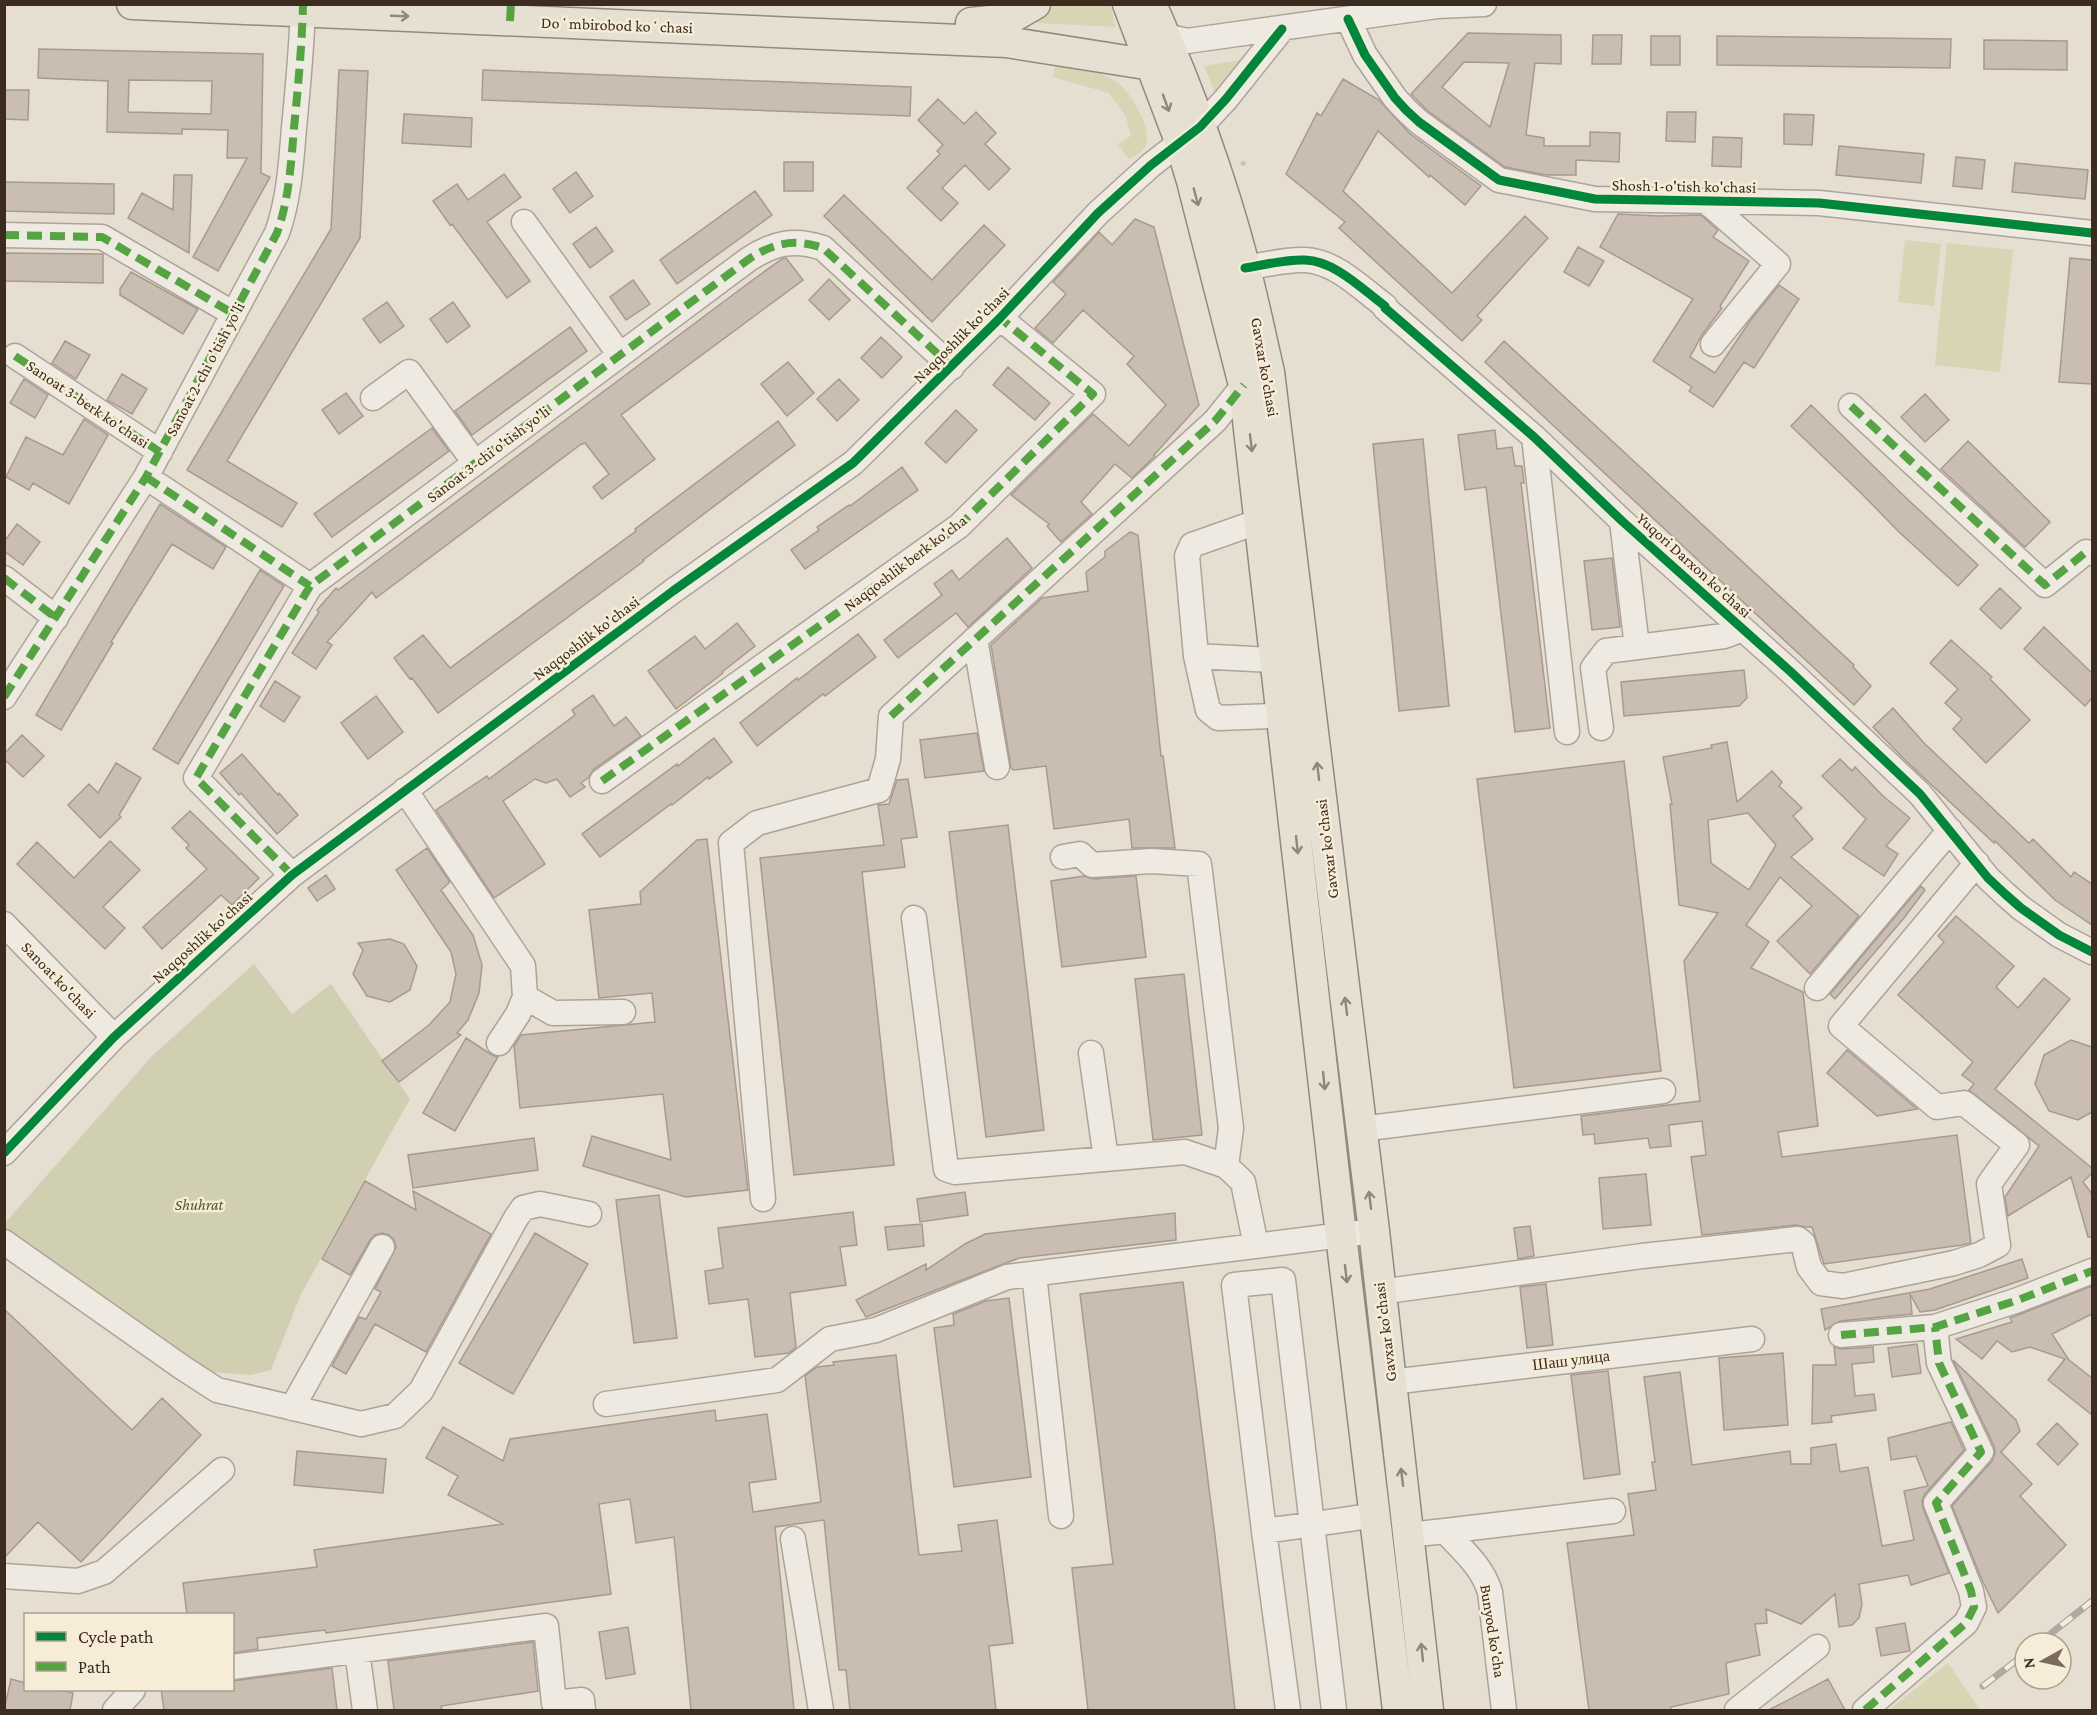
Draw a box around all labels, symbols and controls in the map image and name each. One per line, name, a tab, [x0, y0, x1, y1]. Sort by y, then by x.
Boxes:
one-way arrow	[390, 10, 410, 22]
street label: Doʻmbirobod koʻchasi	[541, 14, 693, 36]
one-way arrow	[1161, 93, 1172, 112]
street label: Shosh 1-o'tish ko'chasi	[1612, 176, 1756, 196]
one-way arrow	[1191, 187, 1203, 206]
street label: Naqqoshlik ko'chasi	[910, 284, 1013, 387]
street label: Sanoat 2-chi o'tish yo'li	[162, 299, 248, 439]
street label: Gavxar ko'chasi	[1248, 316, 1282, 418]
street label: Sanoat 3-berk ko'chasi	[23, 357, 153, 451]
street label: Sanoat 3-chi o'tish yo'li	[423, 402, 553, 507]
one-way arrow	[1246, 432, 1257, 452]
street label: Yuqori Darxon ko'chasi	[1633, 509, 1755, 622]
street label: Naqqoshlik berk ko'cha	[840, 511, 971, 615]
street label: Naqqoshlik ko'chasi	[530, 593, 643, 684]
one-way arrow	[1312, 761, 1323, 781]
street label: Gavxar ko'chasi	[1312, 798, 1342, 900]
one-way arrow	[1292, 835, 1303, 854]
street label: Naqqoshlik ko'chasi	[149, 888, 256, 987]
street label: Sanoat ko'chasi	[18, 938, 100, 1022]
one-way arrow	[1340, 997, 1351, 1017]
one-way arrow	[1319, 1070, 1330, 1090]
one-way arrow	[1364, 1190, 1375, 1210]
park label: Shuhrat	[175, 1196, 223, 1213]
one-way arrow	[1341, 1264, 1352, 1284]
street label: Gavxar ko'chasi	[1370, 1281, 1400, 1383]
street label: Шаш улица	[1531, 1347, 1611, 1374]
one-way arrow	[1396, 1467, 1407, 1487]
street label: Bunyod ko'cha	[1476, 1583, 1509, 1680]
legend	[24, 1613, 234, 1691]
text: Cycle path	[78, 1627, 154, 1647]
north arrow	[2013, 1631, 2073, 1691]
one-way arrow	[1416, 1643, 1427, 1663]
text: N	[2019, 1656, 2038, 1670]
text: Path	[78, 1657, 111, 1677]

